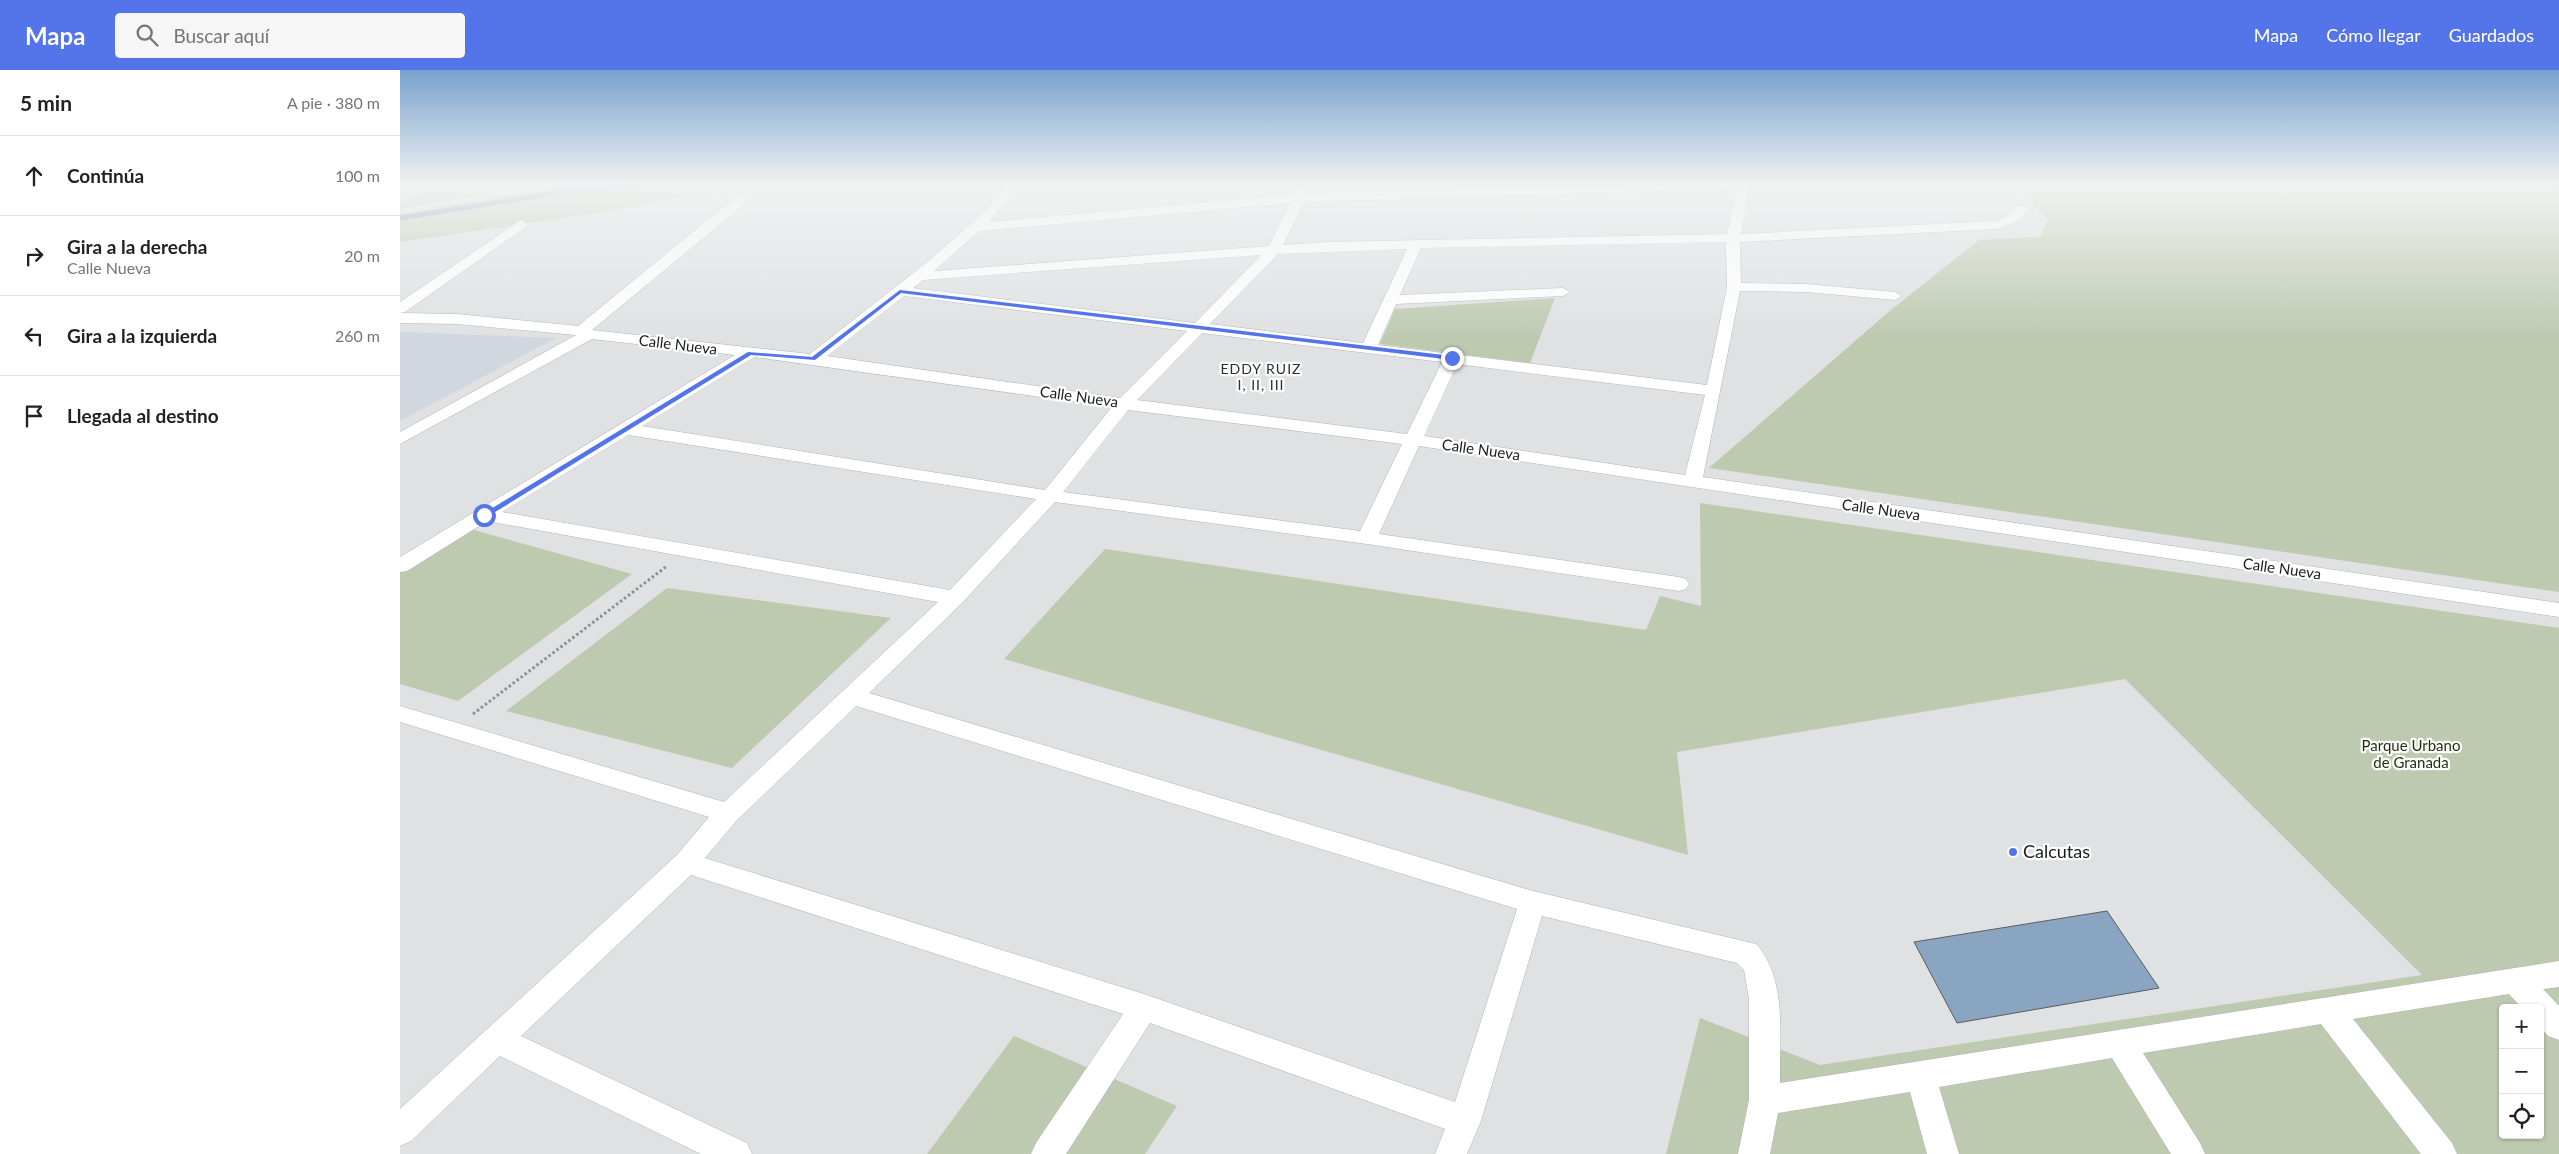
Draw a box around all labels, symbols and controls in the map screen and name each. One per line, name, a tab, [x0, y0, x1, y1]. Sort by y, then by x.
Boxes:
search box	[115, 13, 465, 58]
text: Mapa	[25, 21, 85, 50]
icon: search	[133, 21, 161, 49]
text: Buscar aquí	[173, 24, 269, 47]
text: Mapa	[2254, 24, 2298, 46]
text: Cómo llegar	[2326, 24, 2421, 46]
text: Guardados	[2449, 24, 2534, 46]
text: 5 min	[20, 90, 72, 115]
text: A pie · 380 m	[287, 93, 380, 112]
icon: ahead	[20, 162, 48, 190]
text: Continúa	[67, 164, 144, 187]
text: 100 m	[335, 166, 380, 185]
text: Gira a la derecha	[67, 235, 207, 258]
icon: right	[20, 242, 48, 270]
text: 20 m	[344, 246, 380, 265]
text: Calle Nueva	[67, 258, 151, 277]
icon: left	[20, 322, 48, 350]
text: Gira a la izquierda	[67, 324, 217, 347]
text: 260 m	[335, 326, 380, 345]
street label: Calle Nueva	[638, 330, 718, 358]
route end	[1441, 347, 1464, 370]
district label: EDDY RUIZ I, II, III	[1221, 360, 1301, 393]
street label: Calle Nueva	[1039, 382, 1119, 410]
icon: arrive	[20, 402, 48, 430]
text: Llegada al destino	[67, 404, 219, 427]
street label: Calle Nueva	[1441, 435, 1521, 463]
street label: Calle Nueva	[1841, 495, 1921, 523]
route start	[473, 504, 496, 527]
street label: Calle Nueva	[2242, 554, 2322, 582]
park label: Parque Urbano de Granada	[2362, 736, 2460, 771]
place label: Calcutas	[2023, 840, 2090, 862]
marker: Calcutas	[2007, 846, 2019, 858]
map controls	[2499, 1004, 2544, 1139]
button: +	[2499, 1004, 2544, 1049]
button: −	[2499, 1049, 2544, 1094]
button: locate	[2499, 1094, 2544, 1139]

